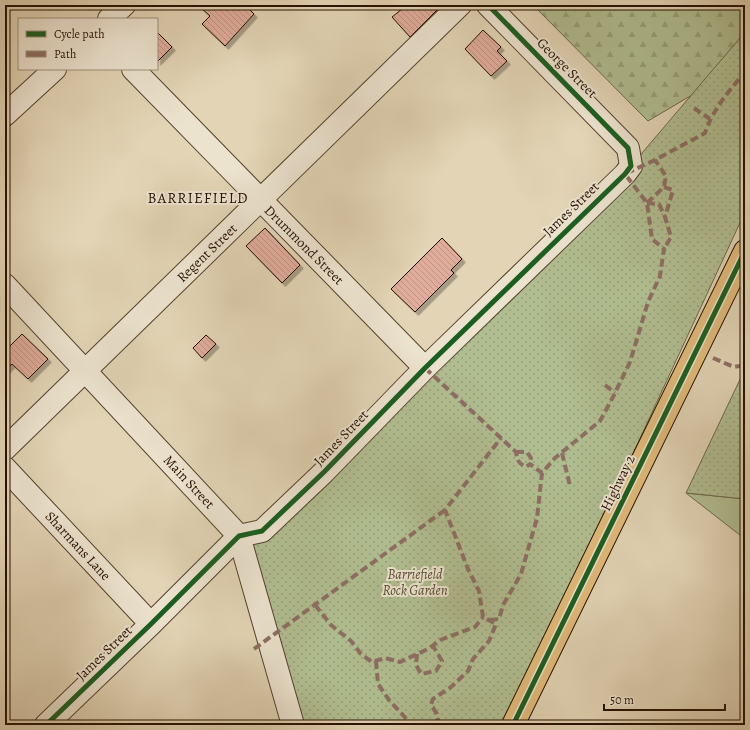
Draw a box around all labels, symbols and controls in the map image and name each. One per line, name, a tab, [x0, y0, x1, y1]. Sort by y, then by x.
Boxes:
legend	[18, 18, 158, 70]
text: Cycle path	[54, 26, 105, 42]
street label: George Street	[533, 34, 602, 103]
text: Path	[54, 46, 77, 62]
street label: James Street	[539, 177, 604, 241]
district label: BARRIEFIELD	[147, 188, 249, 208]
street label: Drummond Street	[260, 201, 348, 289]
street label: Regent Street	[173, 219, 242, 287]
street label: James Street	[309, 405, 373, 470]
street label: Main Street	[159, 451, 219, 513]
street label: Highway 2	[596, 451, 640, 514]
street label: Sharmans Lane	[41, 507, 115, 585]
park label: Barriefield Rock Garden	[382, 565, 448, 600]
street label: James Street	[72, 621, 137, 685]
scale bar	[604, 686, 725, 712]
text: 50 m	[610, 692, 634, 708]

